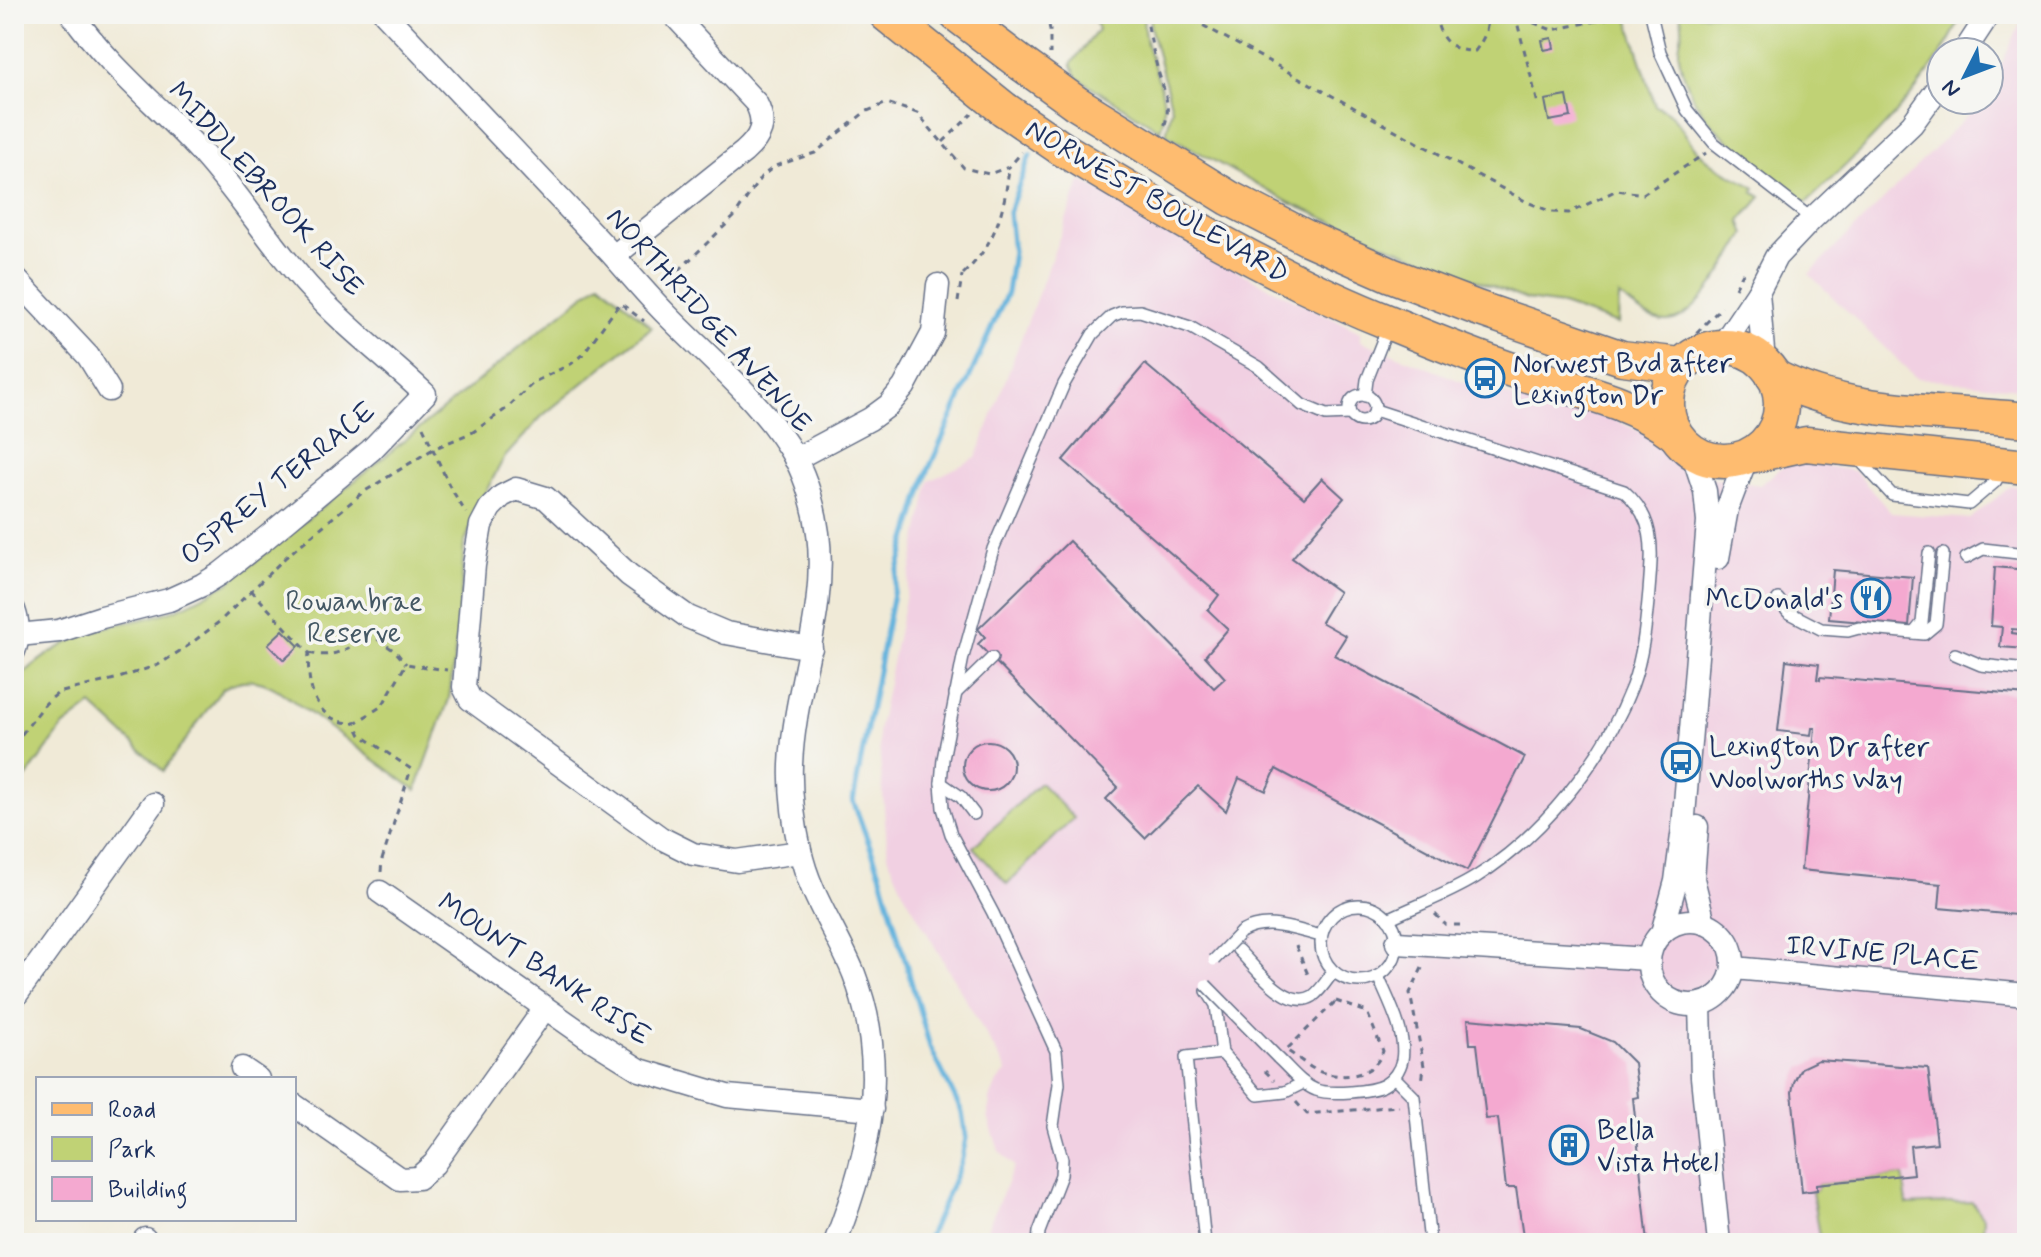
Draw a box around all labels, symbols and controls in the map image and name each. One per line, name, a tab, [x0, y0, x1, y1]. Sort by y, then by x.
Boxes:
north arrow	[1925, 36, 2005, 116]
text: N	[1936, 73, 1967, 103]
street label: MIDDLEBROOK RISE	[159, 74, 371, 305]
street label: NORWEST BOULEVARD	[1018, 112, 1295, 293]
street label: NORTHRIDGE AVENUE	[597, 200, 819, 441]
place label: Norwest Bvd after Lexington Dr	[1513, 346, 1733, 418]
bus stop icon: Norwest Bvd after Lexington Dr	[1464, 357, 1506, 399]
street label: OSPREY TERRACE	[173, 394, 384, 574]
restaurant icon: McDonald's	[1850, 577, 1892, 619]
place label: McDonald's	[1706, 582, 1843, 619]
park label: Rowanbrae Reserve	[285, 584, 423, 653]
place label: Lexington Dr after Woolworths Way	[1709, 730, 1930, 799]
bus stop icon: Lexington Dr after Woolworths Way	[1660, 741, 1702, 783]
street label: MOUNT BANK RISE	[430, 885, 657, 1055]
street label: IRVINE PLACE	[1785, 928, 1981, 981]
legend	[36, 1077, 296, 1221]
text: Road	[108, 1095, 156, 1126]
place label: Bella Vista Hotel	[1597, 1113, 1719, 1182]
building icon: Bella Vista Hotel	[1548, 1124, 1590, 1166]
text: Park	[108, 1135, 156, 1166]
text: Building	[108, 1175, 188, 1209]

